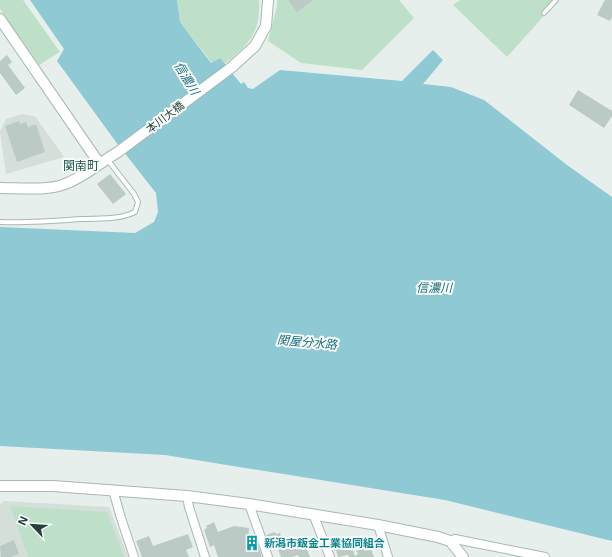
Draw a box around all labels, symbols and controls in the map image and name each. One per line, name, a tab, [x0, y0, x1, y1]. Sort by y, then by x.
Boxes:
water label: 信濃川	[171, 59, 204, 99]
street label: 本川大橋	[143, 98, 187, 136]
district label: 関南町	[63, 158, 99, 173]
water label: 信濃川	[416, 280, 454, 295]
water label: 関屋分水路	[276, 332, 339, 352]
north arrow	[12, 505, 52, 545]
text: N	[15, 514, 31, 528]
building icon: 新潟市鈑金工業協同組合	[243, 534, 261, 552]
place label: 新潟市鈑金工業協同組合	[264, 536, 385, 550]

